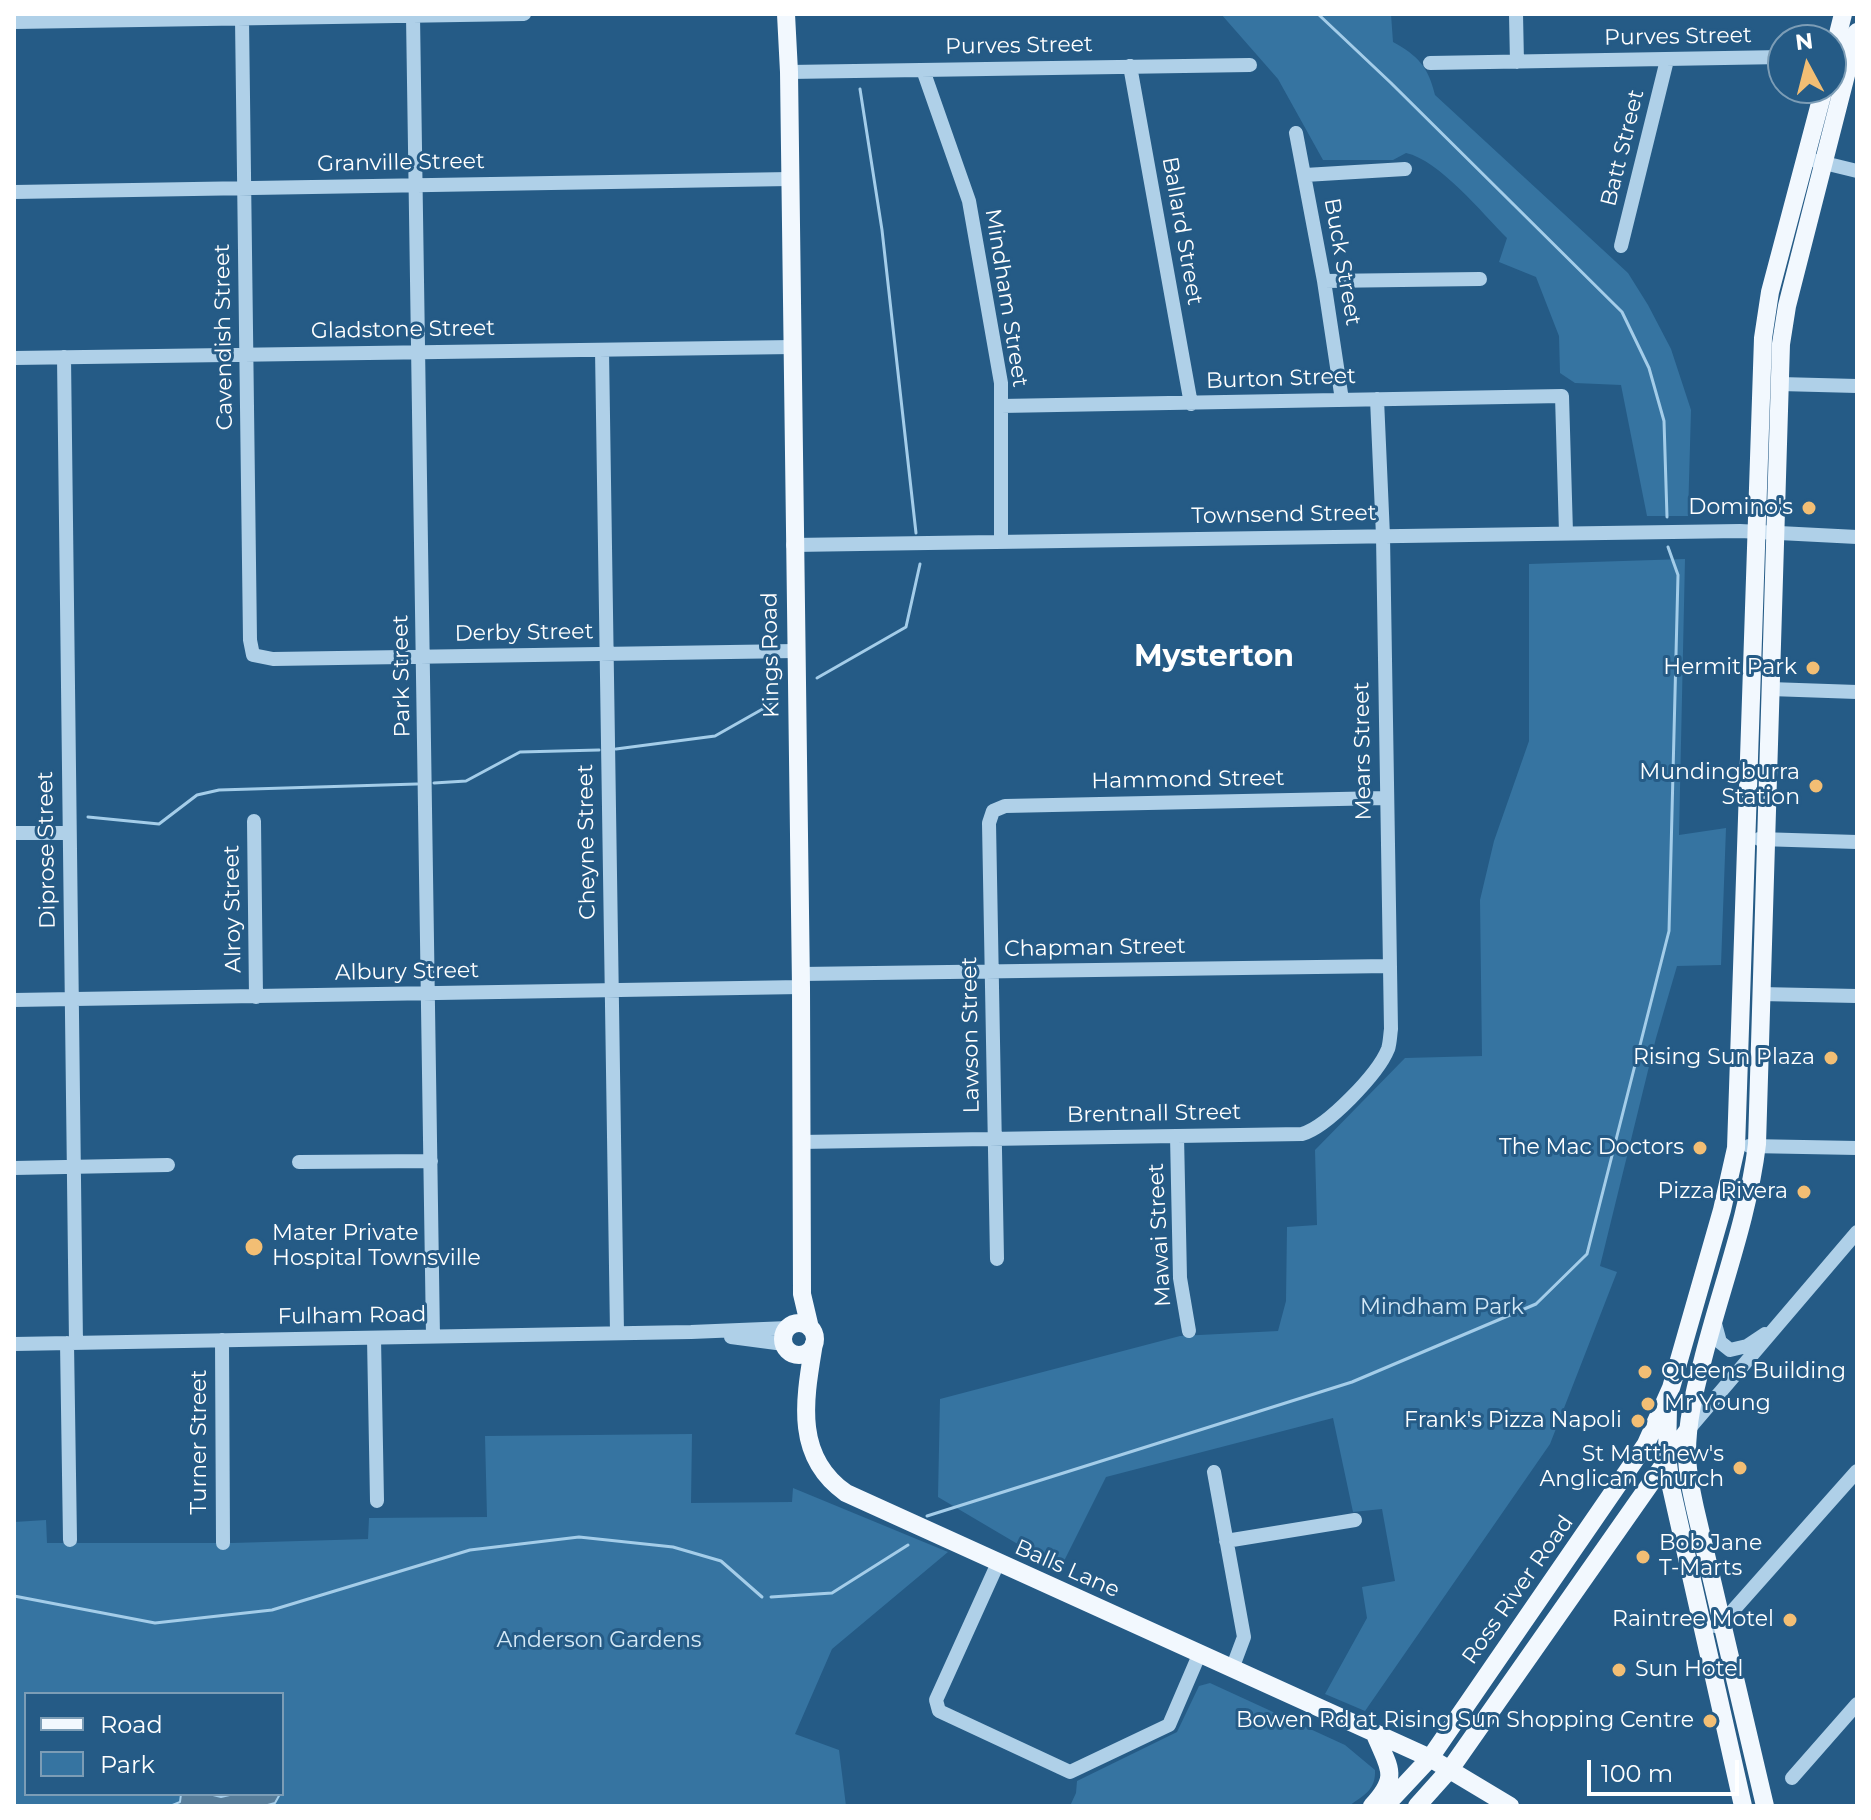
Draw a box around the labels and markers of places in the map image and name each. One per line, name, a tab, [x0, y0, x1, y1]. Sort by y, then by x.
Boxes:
place label: Domino's	[1688, 495, 1793, 521]
marker: Domino's	[1800, 499, 1818, 517]
place label: Hermit Park	[1663, 655, 1797, 681]
marker: Hermit Park	[1804, 659, 1822, 677]
place label: Mundingburra Station	[1639, 760, 1800, 812]
marker: Mundingburra Station	[1807, 777, 1825, 795]
place label: Rising Sun Plaza	[1633, 1045, 1815, 1071]
marker: Rising Sun Plaza	[1822, 1049, 1840, 1067]
place label: The Mac Doctors	[1499, 1135, 1684, 1161]
marker: The Mac Doctors	[1691, 1139, 1709, 1157]
place label: Pizza Rivera	[1657, 1179, 1788, 1205]
marker: Pizza Rivera	[1795, 1183, 1813, 1201]
place label: Mater Private Hospital Townsville	[272, 1221, 481, 1272]
marker: Mater Private Hospital Townsville	[243, 1236, 265, 1258]
place label: Queens Building	[1661, 1359, 1846, 1385]
marker: Queens Building	[1636, 1363, 1654, 1381]
place label: Mr Young	[1664, 1391, 1771, 1417]
marker: Mr Young	[1639, 1395, 1657, 1413]
place label: Frank's Pizza Napoli	[1404, 1408, 1622, 1434]
marker: Frank's Pizza Napoli	[1629, 1412, 1647, 1430]
place label: St Matthew's Anglican Church	[1540, 1442, 1724, 1494]
marker: St Matthew's Anglican Church	[1731, 1459, 1749, 1477]
place label: Bob Jane T-Marts	[1659, 1531, 1762, 1582]
marker: Bob Jane T-Marts	[1634, 1548, 1652, 1566]
place label: Raintree Motel	[1612, 1607, 1774, 1633]
marker: Raintree Motel	[1781, 1611, 1799, 1629]
place label: Sun Hotel	[1635, 1657, 1743, 1683]
marker: Sun Hotel	[1610, 1661, 1628, 1679]
place label: Bowen Rd at Rising Sun Shopping Centre	[1236, 1708, 1694, 1734]
marker: Bowen Rd at Rising Sun Shopping Centre	[1701, 1712, 1719, 1730]

